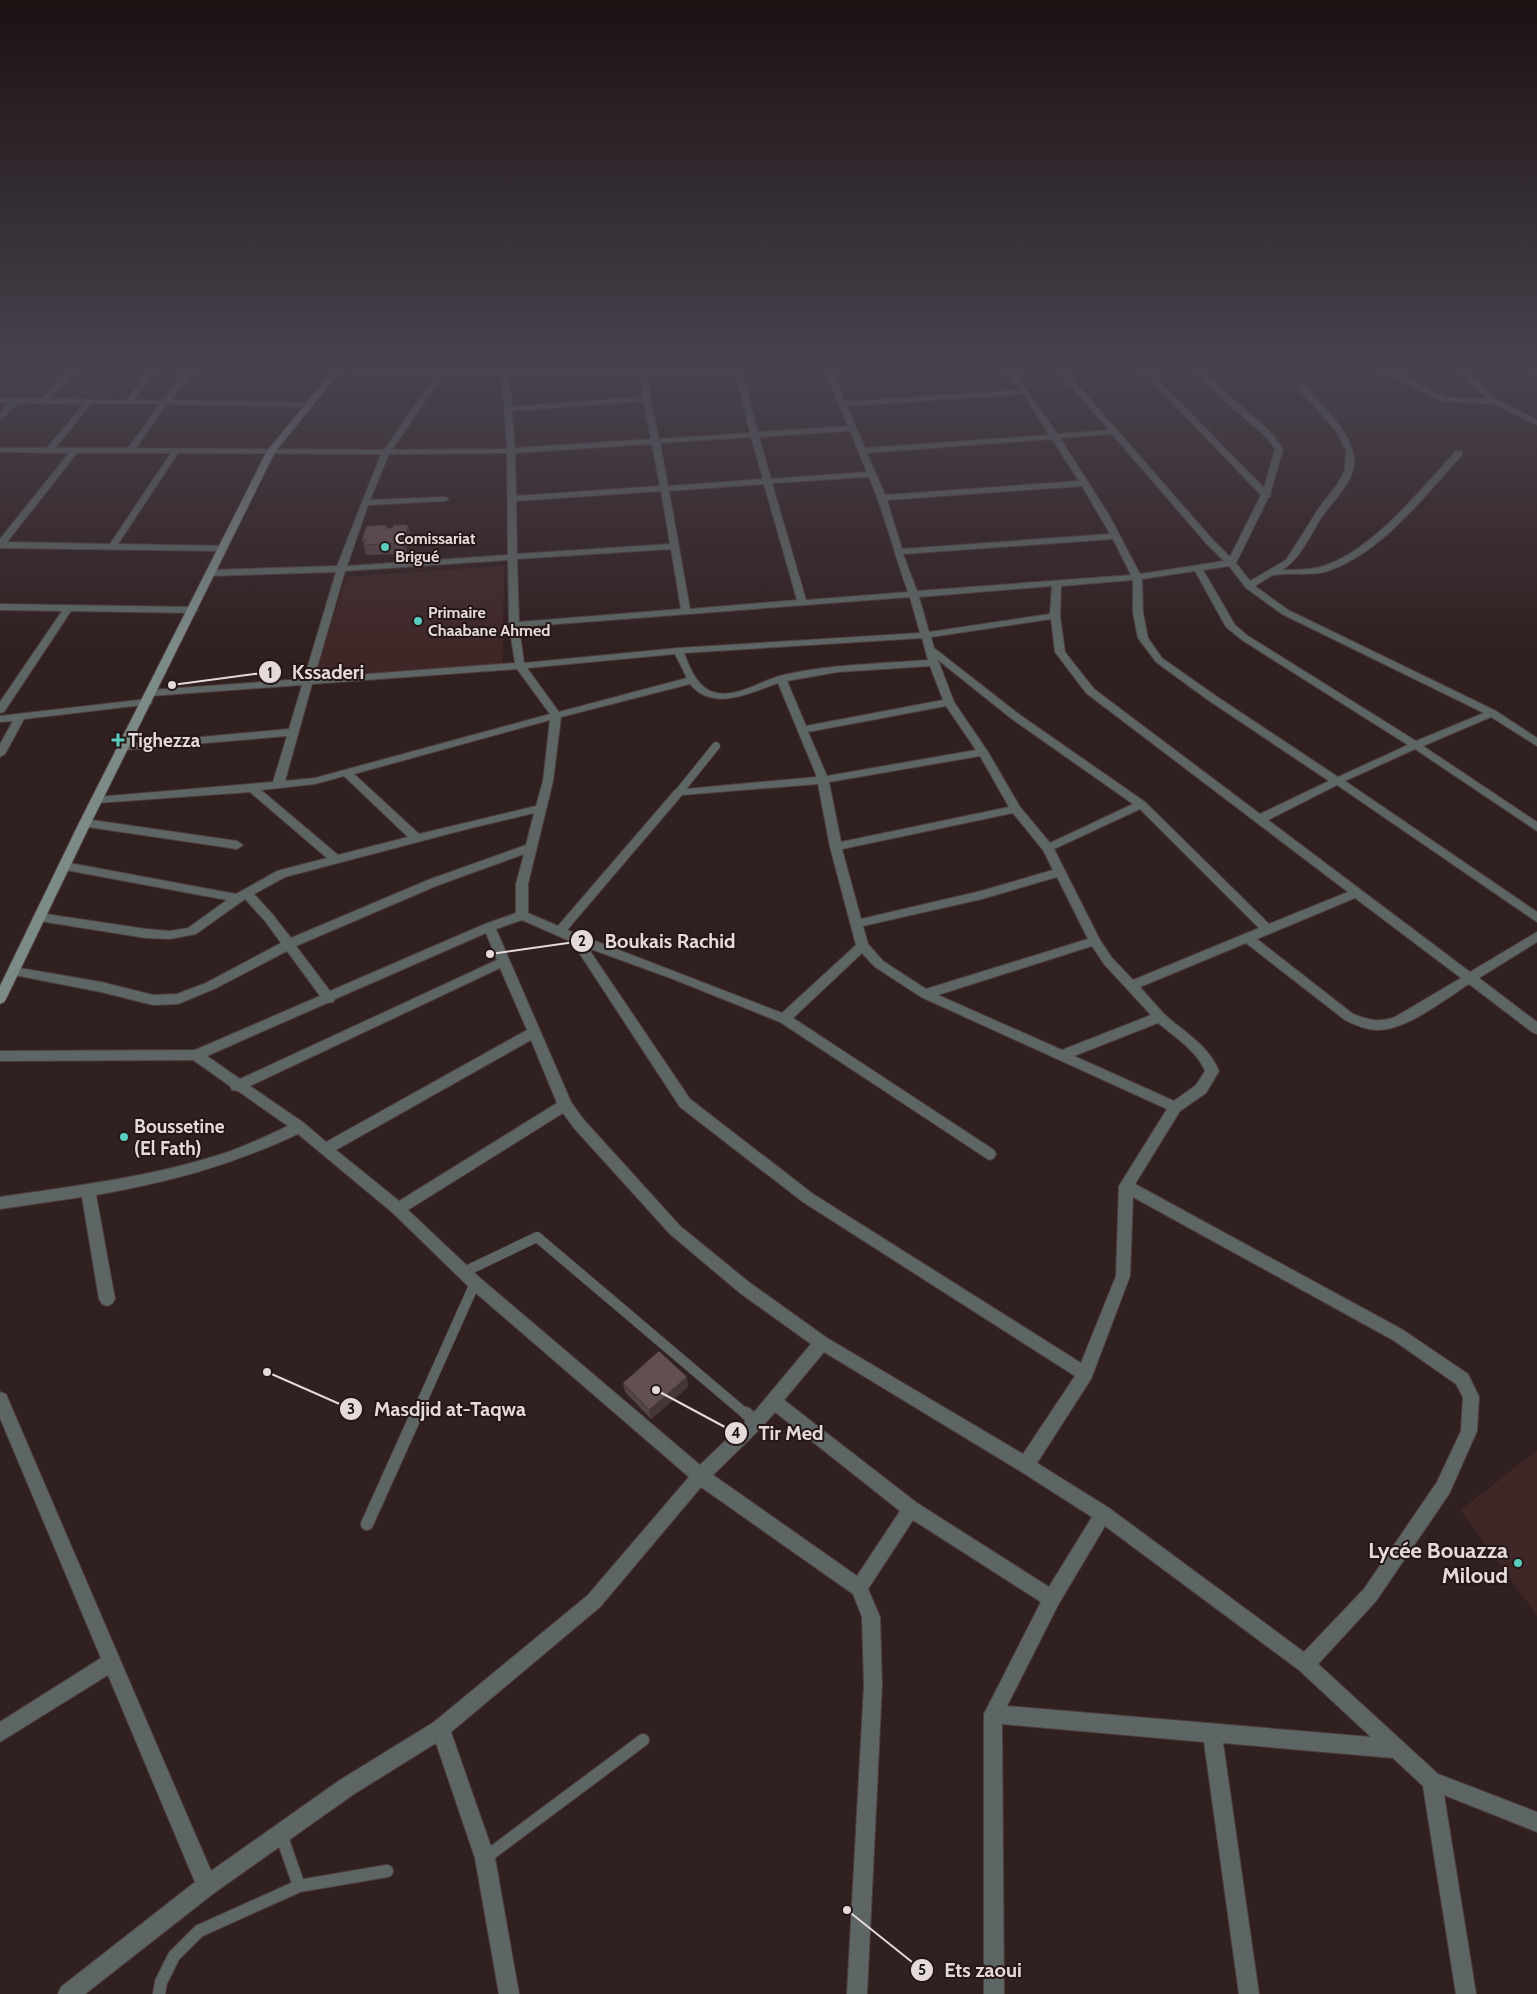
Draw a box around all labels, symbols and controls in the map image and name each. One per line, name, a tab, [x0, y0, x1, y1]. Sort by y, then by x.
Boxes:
place label: Comissariat Brigué	[395, 529, 476, 566]
marker: Comissariat Brigué	[379, 541, 391, 553]
place label: Primaire Chaabane Ahmed	[428, 603, 550, 640]
marker: Primaire Chaabane Ahmed	[412, 615, 424, 627]
callout: Kssaderi	[257, 655, 375, 690]
text: Kssaderi	[292, 660, 364, 684]
text: 1	[267, 664, 273, 682]
place label: Tighezza	[128, 729, 201, 752]
marker: Tighezza	[112, 734, 124, 746]
callout: Boukais Rachid	[570, 924, 746, 959]
text: Boukais Rachid	[605, 929, 736, 953]
text: 2	[578, 932, 586, 950]
place label: Boussetine (El Fath)	[134, 1115, 225, 1160]
marker: Boussetine (El Fath)	[118, 1131, 130, 1143]
callout: Masdjid at-Taqwa	[339, 1391, 536, 1426]
text: Masdjid at-Taqwa	[374, 1397, 526, 1421]
text: 3	[347, 1400, 355, 1418]
callout: Tir Med	[723, 1415, 833, 1450]
text: Tir Med	[759, 1421, 823, 1445]
text: 4	[731, 1424, 741, 1442]
place label: Lycée Bouazza Miloud	[1368, 1537, 1508, 1589]
marker: Lycée Bouazza Miloud	[1512, 1557, 1524, 1569]
callout: Ets zaoui	[910, 1952, 1032, 1987]
text: Ets zaoui	[944, 1958, 1022, 1982]
text: 5	[918, 1961, 926, 1979]

